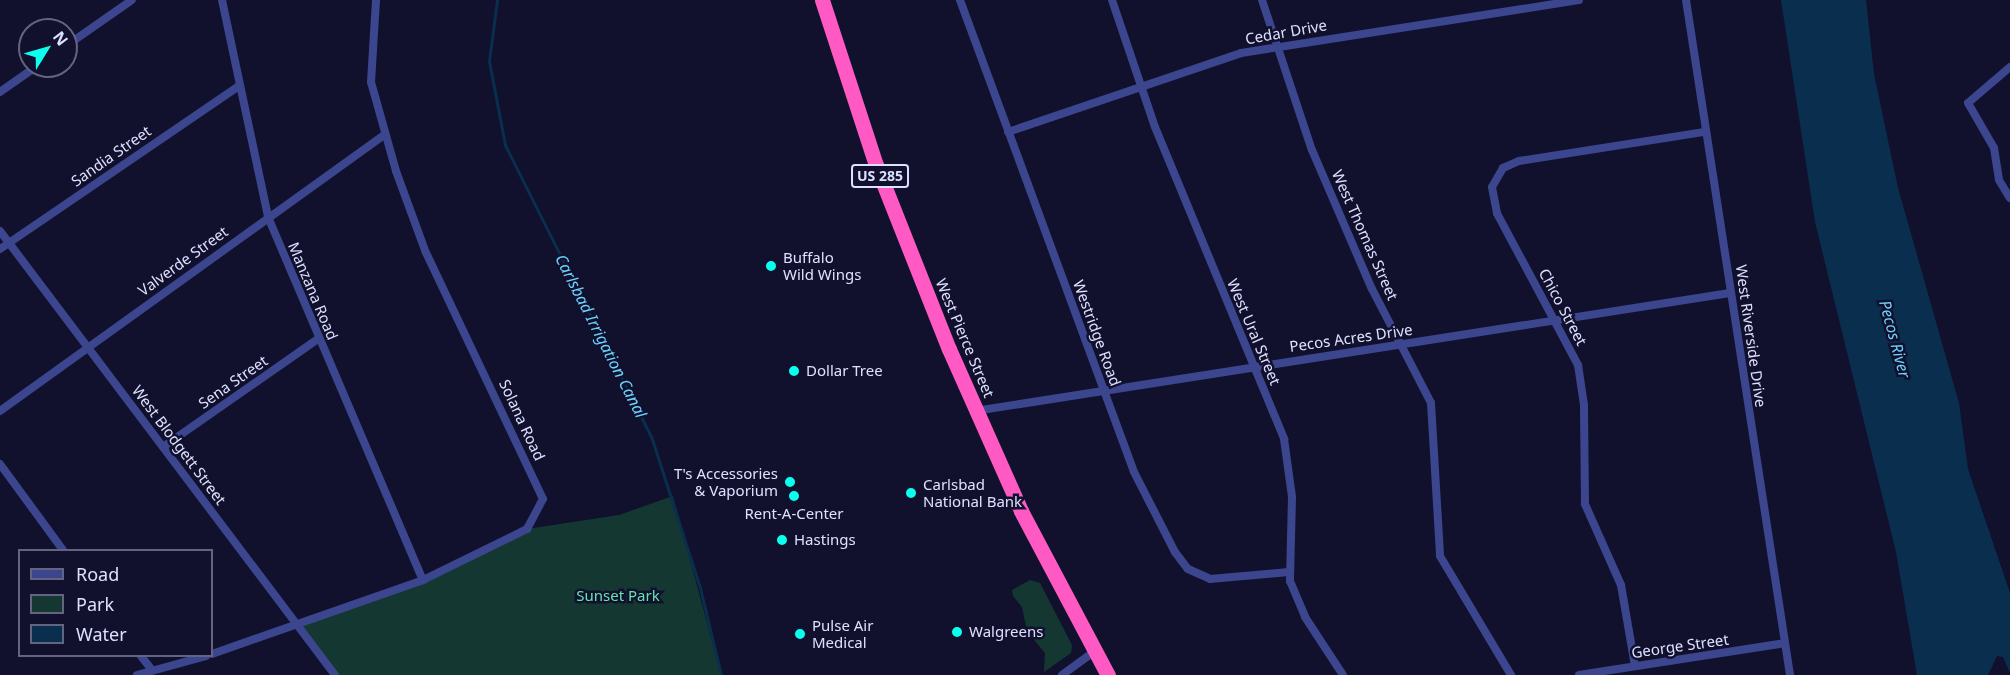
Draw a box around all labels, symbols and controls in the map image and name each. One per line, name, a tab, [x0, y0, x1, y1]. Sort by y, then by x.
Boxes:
street label: Cedar Drive	[1244, 16, 1328, 48]
north arrow	[18, 18, 78, 78]
text: N	[48, 27, 73, 50]
street label: Sandia Street	[68, 122, 154, 190]
road number: US 285	[850, 165, 910, 187]
street label: West Thomas Street	[1328, 167, 1402, 303]
street label: Valverde Street	[135, 222, 231, 300]
street label: Manzana Road	[284, 239, 342, 343]
place label: Buffalo Wild Wings	[783, 248, 861, 283]
water label: Carlsbad Irrigation Canal	[551, 251, 651, 421]
marker: Buffalo Wild Wings	[764, 259, 778, 273]
street label: West Riverside Drive	[1732, 264, 1770, 408]
street label: Chico Street	[1535, 265, 1591, 349]
street label: West Pierce Street	[932, 276, 998, 400]
street label: West Ural Street	[1224, 276, 1284, 388]
street label: Westridge Road	[1069, 277, 1125, 389]
water label: Pecos River	[1875, 298, 1915, 380]
street label: Pecos Acres Drive	[1288, 320, 1414, 356]
street label: Sena Street	[195, 352, 271, 412]
place label: Dollar Tree	[806, 362, 883, 380]
marker: Dollar Tree	[787, 364, 801, 378]
street label: Solana Road	[495, 377, 549, 463]
street label: West Blodgett Street	[128, 382, 230, 508]
place label: T's Accessories & Vaporium	[674, 464, 778, 499]
marker: T's Accessories & Vaporium	[783, 475, 797, 489]
place label: Carlsbad National Bank	[923, 475, 1022, 510]
marker: Carlsbad National Bank	[904, 486, 918, 500]
marker: Rent-A-Center	[787, 489, 801, 503]
place label: Rent-A-Center	[745, 505, 843, 523]
place label: Hastings	[794, 531, 856, 549]
marker: Hastings	[775, 533, 789, 547]
legend	[18, 549, 213, 657]
text: Road	[76, 562, 119, 586]
park label: Sunset Park	[576, 587, 660, 605]
text: Park	[76, 592, 114, 616]
place label: Pulse Air Medical	[812, 616, 873, 651]
text: Water	[76, 622, 127, 646]
place label: Walgreens	[969, 623, 1043, 641]
marker: Walgreens	[950, 625, 964, 639]
marker: Pulse Air Medical	[793, 627, 807, 641]
street label: George Street	[1630, 630, 1730, 662]

